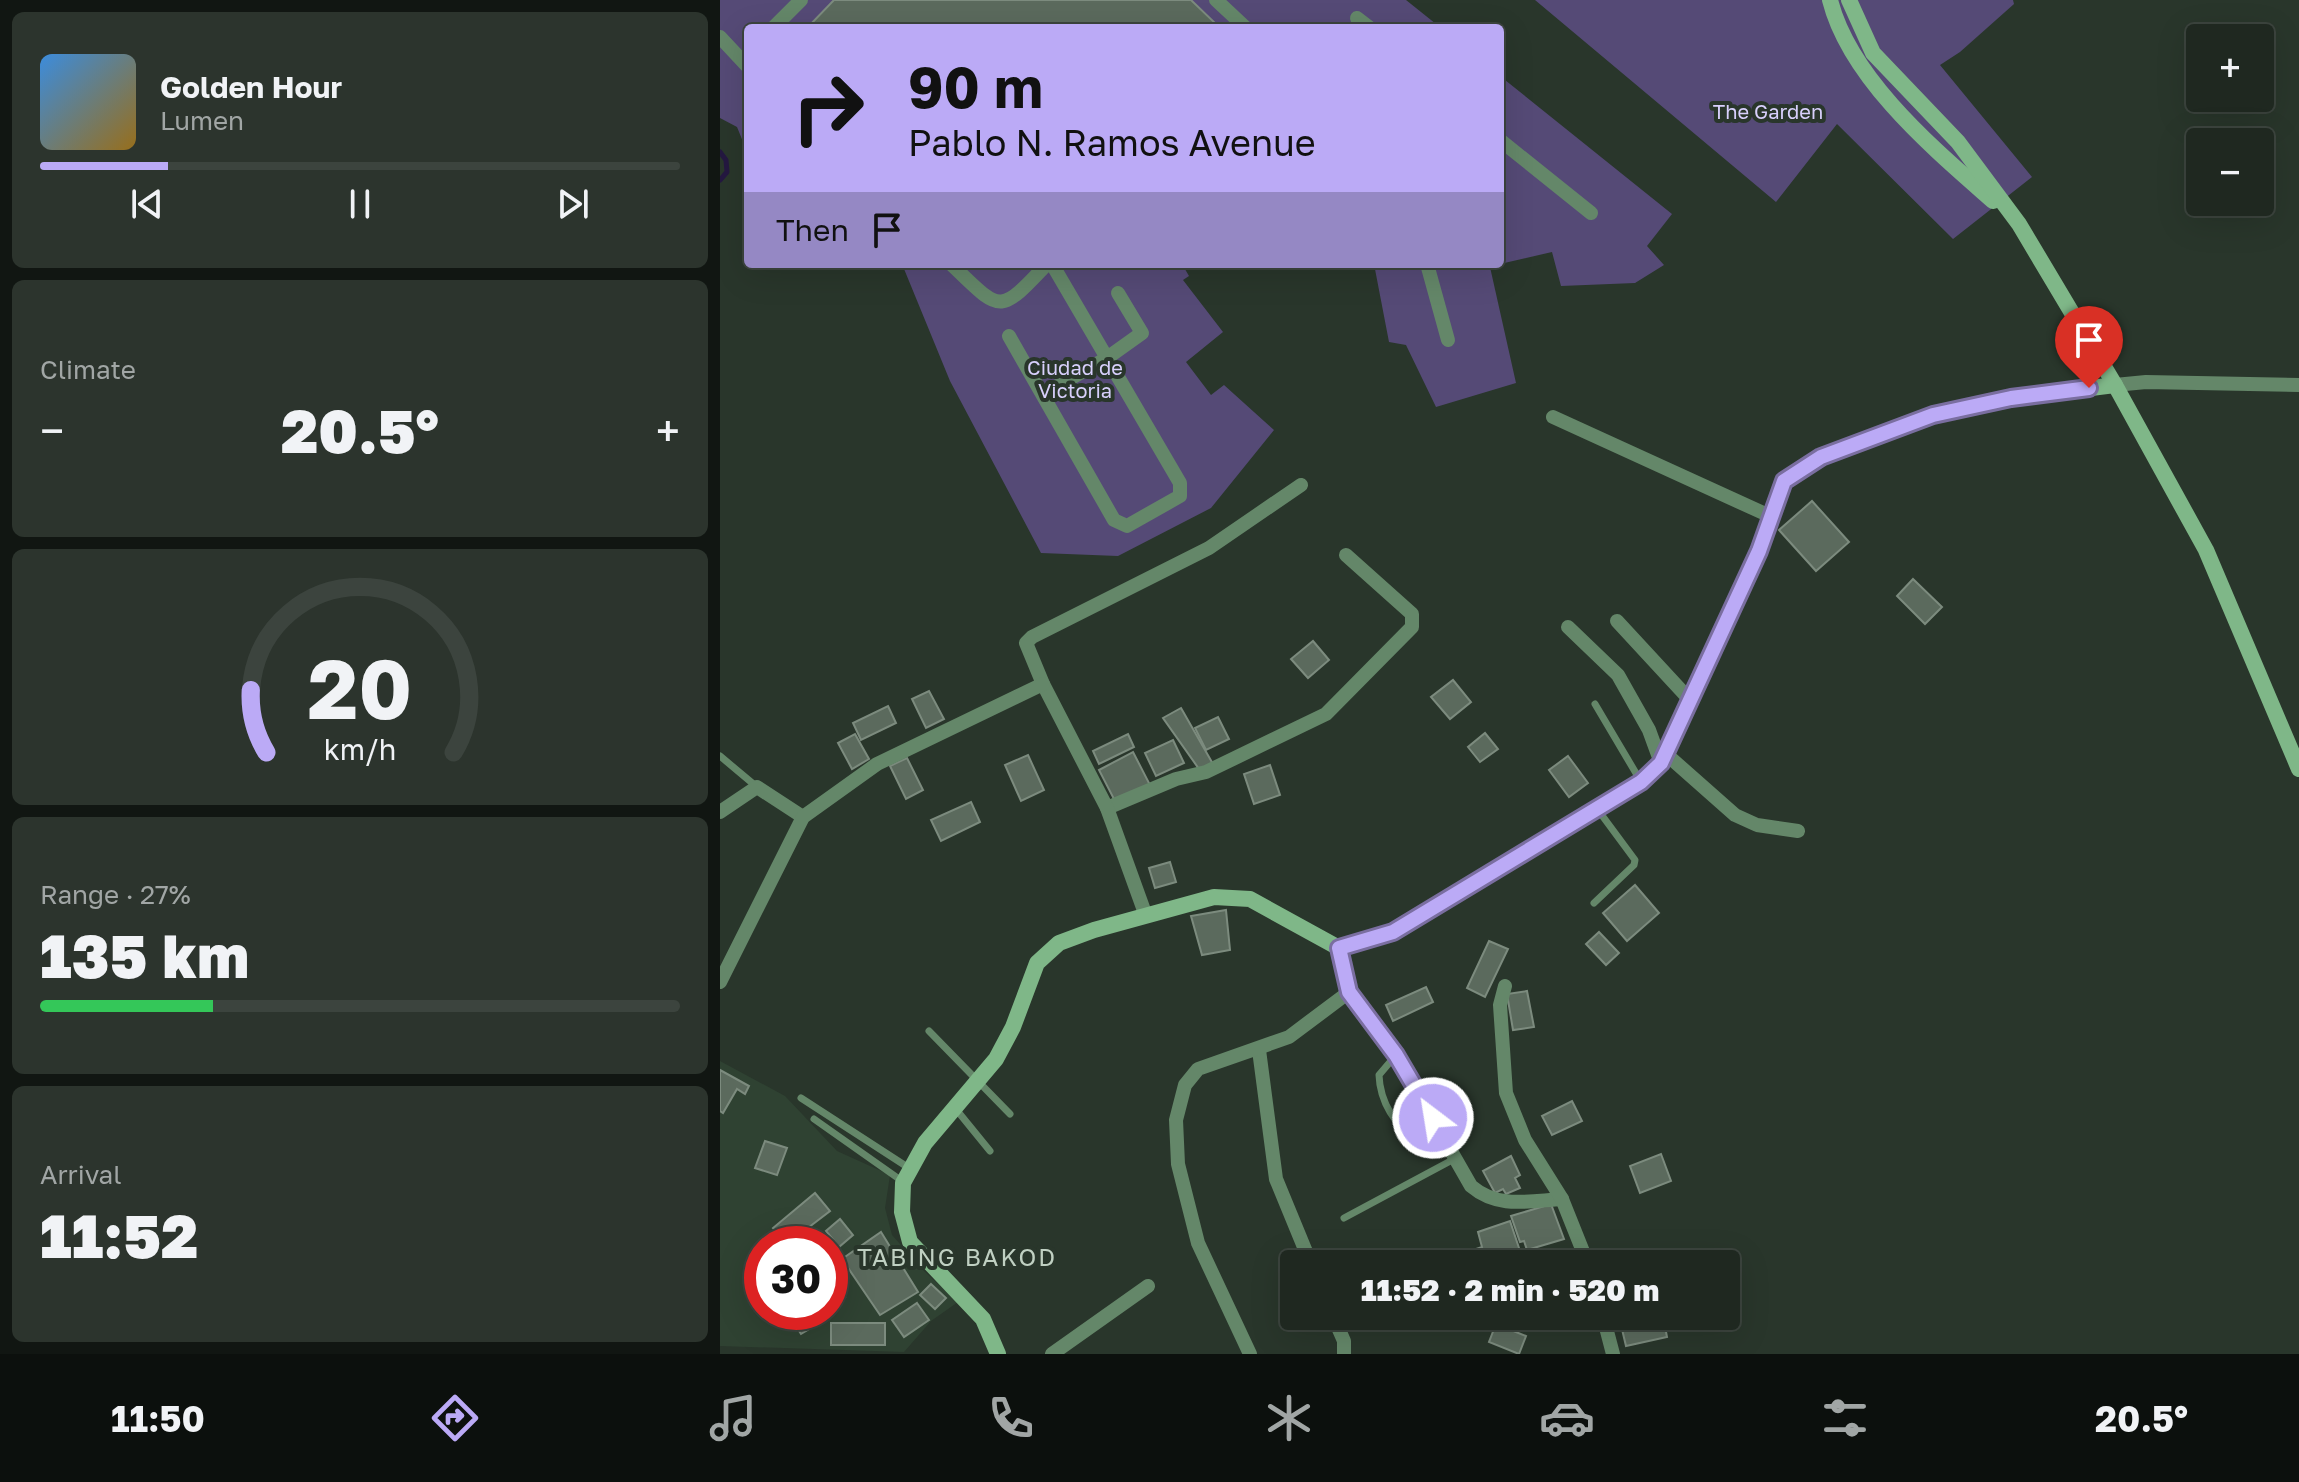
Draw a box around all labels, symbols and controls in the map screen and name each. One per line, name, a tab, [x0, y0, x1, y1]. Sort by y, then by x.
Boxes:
map controls	[2186, 24, 2274, 216]
button: +	[2186, 24, 2274, 112]
text: 90 m	[908, 53, 1043, 120]
icon: right	[776, 56, 880, 160]
text: Golden Hour	[160, 69, 342, 105]
park label: The Garden	[1713, 99, 1823, 123]
text: Lumen	[160, 105, 244, 136]
text: Pablo N. Ramos Avenue	[908, 121, 1316, 164]
button: −	[2186, 128, 2274, 216]
icon: previous	[125, 182, 169, 226]
icon: pause	[338, 182, 382, 226]
icon: next	[551, 182, 595, 226]
icon: arrive	[865, 208, 909, 252]
text: Then	[776, 212, 849, 248]
pin	[2055, 306, 2123, 388]
icon: arrive	[2067, 318, 2111, 362]
text: Climate	[40, 354, 136, 385]
park label: Ciudad de Victoria	[1027, 355, 1123, 402]
text: 20.5°	[281, 394, 439, 466]
text: −	[40, 404, 64, 457]
text: +	[656, 404, 680, 457]
text: 20	[308, 637, 412, 737]
text: km/h	[324, 732, 396, 766]
text: Range · 27%	[40, 879, 191, 910]
text: 135 km	[40, 919, 249, 991]
position arrow	[1391, 1076, 1475, 1160]
text: Arrival	[40, 1159, 121, 1190]
text: 11:52	[40, 1199, 198, 1271]
speed limit sign: 30	[744, 1226, 848, 1330]
district label: TABING BAKOD	[857, 1242, 1057, 1271]
text: 11:52 · 2 min · 520 m	[1361, 1272, 1659, 1308]
icon: directions	[427, 1390, 483, 1446]
icon: music	[705, 1390, 761, 1446]
icon: phone	[983, 1390, 1039, 1446]
icon: climate	[1261, 1390, 1317, 1446]
icon: car	[1539, 1390, 1595, 1446]
icon: filters	[1817, 1390, 1873, 1446]
text: 11:50	[111, 1397, 205, 1440]
text: 20.5°	[2095, 1397, 2188, 1440]

